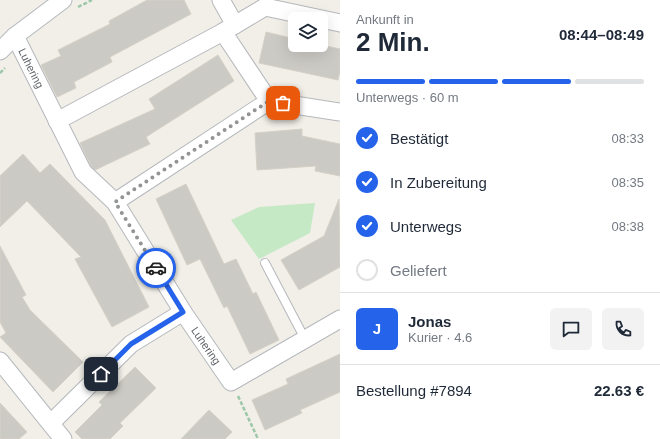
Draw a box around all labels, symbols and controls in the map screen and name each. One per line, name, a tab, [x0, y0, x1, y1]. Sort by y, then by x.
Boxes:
map controls	[288, 12, 328, 52]
button: layers	[288, 12, 328, 52]
text: Ankunft in	[356, 12, 414, 27]
text: 08:44–08:49	[559, 26, 644, 43]
text: 2 Min.	[356, 27, 430, 57]
street label: Luhering	[16, 46, 46, 90]
pin	[266, 86, 300, 120]
text: Unterwegs · 60 m	[356, 90, 459, 105]
icon: bag	[272, 92, 294, 114]
icon: check	[356, 127, 378, 149]
text: Bestätigt	[390, 130, 448, 147]
text: 08:33	[611, 131, 644, 146]
icon: check	[356, 171, 378, 193]
text: In Zubereitung	[390, 174, 487, 191]
text: 08:35	[611, 175, 644, 190]
icon: check	[356, 215, 378, 237]
text: Unterwegs	[390, 218, 462, 235]
text: 08:38	[611, 219, 644, 234]
courier	[136, 248, 176, 288]
icon: car	[145, 257, 167, 279]
text: Geliefert	[390, 262, 447, 279]
button: chat	[550, 308, 592, 350]
button: phone	[602, 308, 644, 350]
text: Jonas	[408, 313, 451, 330]
text: J	[373, 320, 381, 337]
street label: Luhering	[189, 325, 223, 367]
text: Kurier · 4.6	[408, 330, 472, 345]
pin	[84, 357, 118, 391]
icon: home	[90, 363, 112, 385]
text: Bestellung #7894	[356, 382, 472, 399]
text: 22.63 €	[594, 382, 644, 399]

